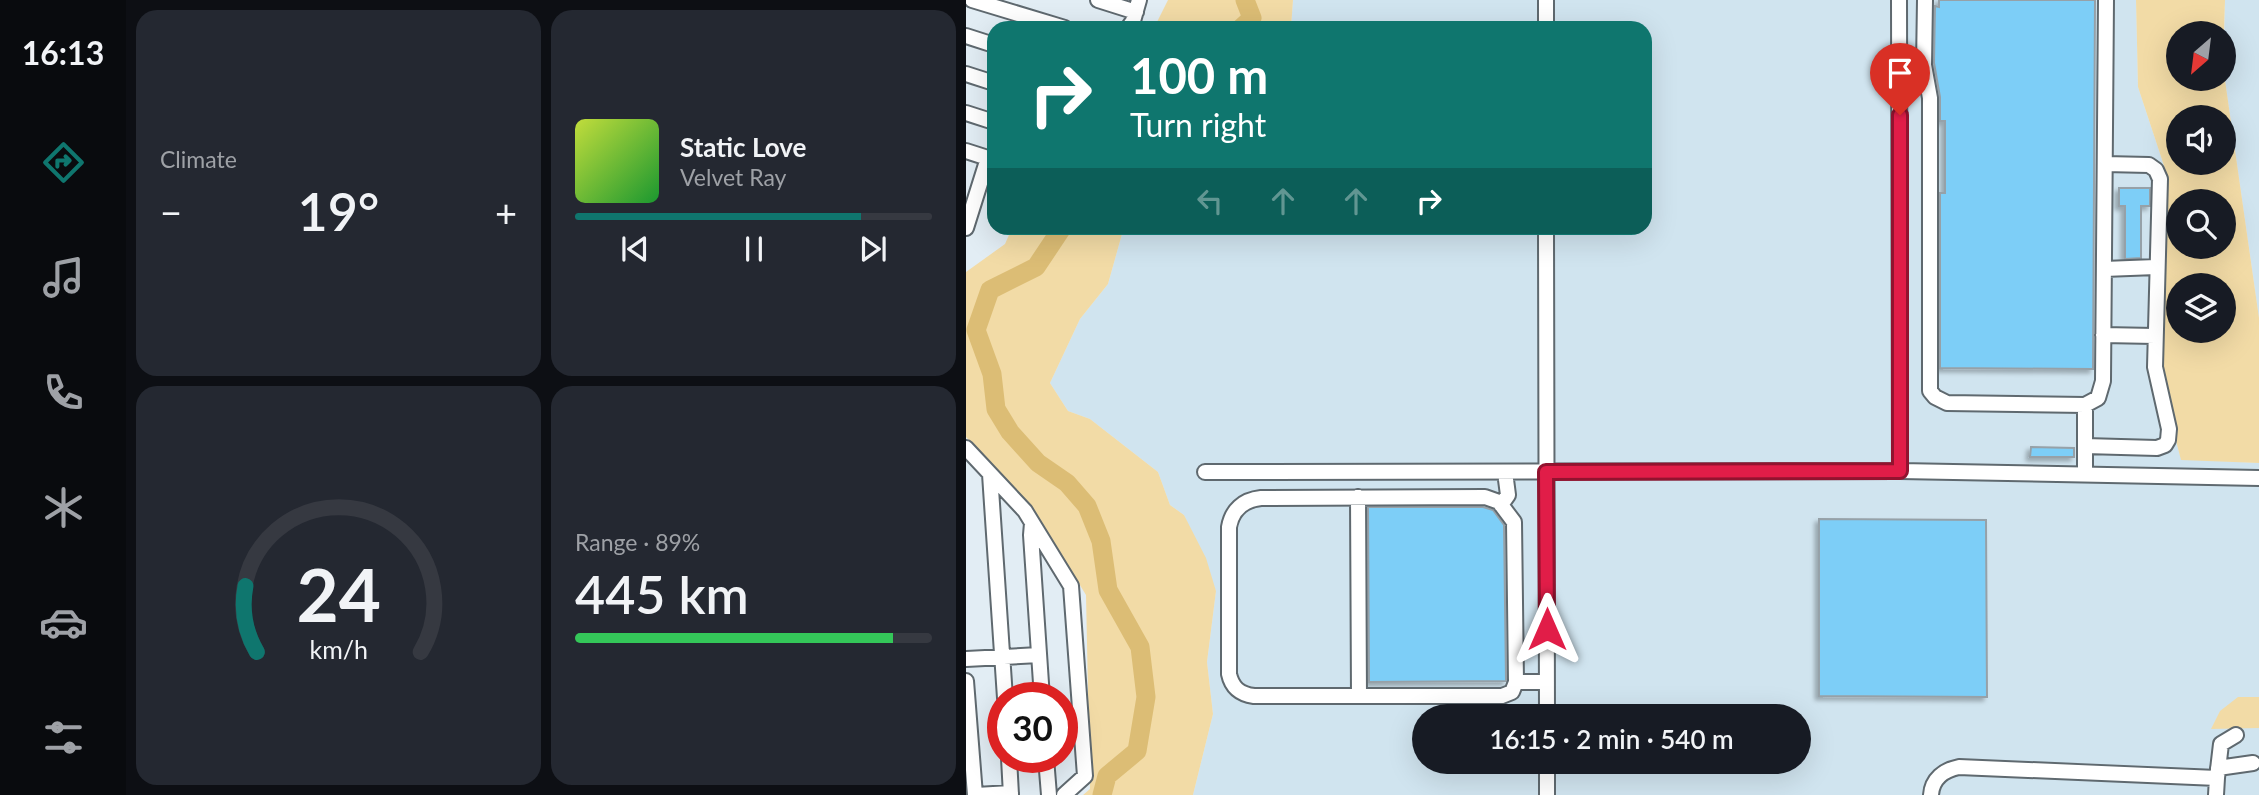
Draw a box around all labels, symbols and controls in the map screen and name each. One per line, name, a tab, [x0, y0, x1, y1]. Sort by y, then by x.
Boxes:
north arrow	[2166, 21, 2236, 91]
map controls	[2166, 21, 2236, 343]
text: 16:13	[22, 33, 104, 72]
pin	[1870, 43, 1930, 115]
text: 100 m	[1130, 46, 1268, 104]
icon: right	[1015, 49, 1106, 140]
icon: arrive	[1881, 54, 1919, 92]
text: Turn right	[1130, 105, 1266, 144]
button: sound	[2166, 105, 2236, 175]
text: Static Love	[680, 131, 807, 163]
icon: directions	[39, 138, 88, 187]
text: Climate	[160, 145, 237, 173]
text: Velvet Ray	[680, 163, 786, 191]
text: 19°	[298, 180, 379, 242]
icon: left	[1191, 182, 1229, 220]
icon: ahead	[1264, 182, 1302, 220]
icon: ahead	[1337, 182, 1375, 220]
icon: right	[1410, 182, 1448, 220]
text: −	[160, 189, 182, 235]
text: +	[495, 189, 517, 235]
button: search	[2166, 189, 2236, 259]
icon: previous	[616, 230, 654, 268]
icon: pause	[735, 230, 773, 268]
icon: next	[854, 230, 892, 268]
icon: music	[39, 253, 88, 302]
button: layers	[2166, 273, 2236, 343]
icon: phone	[39, 368, 88, 417]
icon: climate	[39, 483, 88, 532]
text: Range · 89%	[575, 528, 700, 556]
text: 24	[296, 550, 381, 638]
text: 445 km	[575, 563, 749, 625]
position arrow	[1510, 592, 1584, 666]
icon: car	[39, 598, 88, 647]
text: km/h	[309, 633, 368, 663]
speed limit sign: 30	[987, 682, 1078, 773]
icon: filters	[39, 713, 88, 762]
text: 16:15 · 2 min · 540 m	[1489, 723, 1734, 755]

